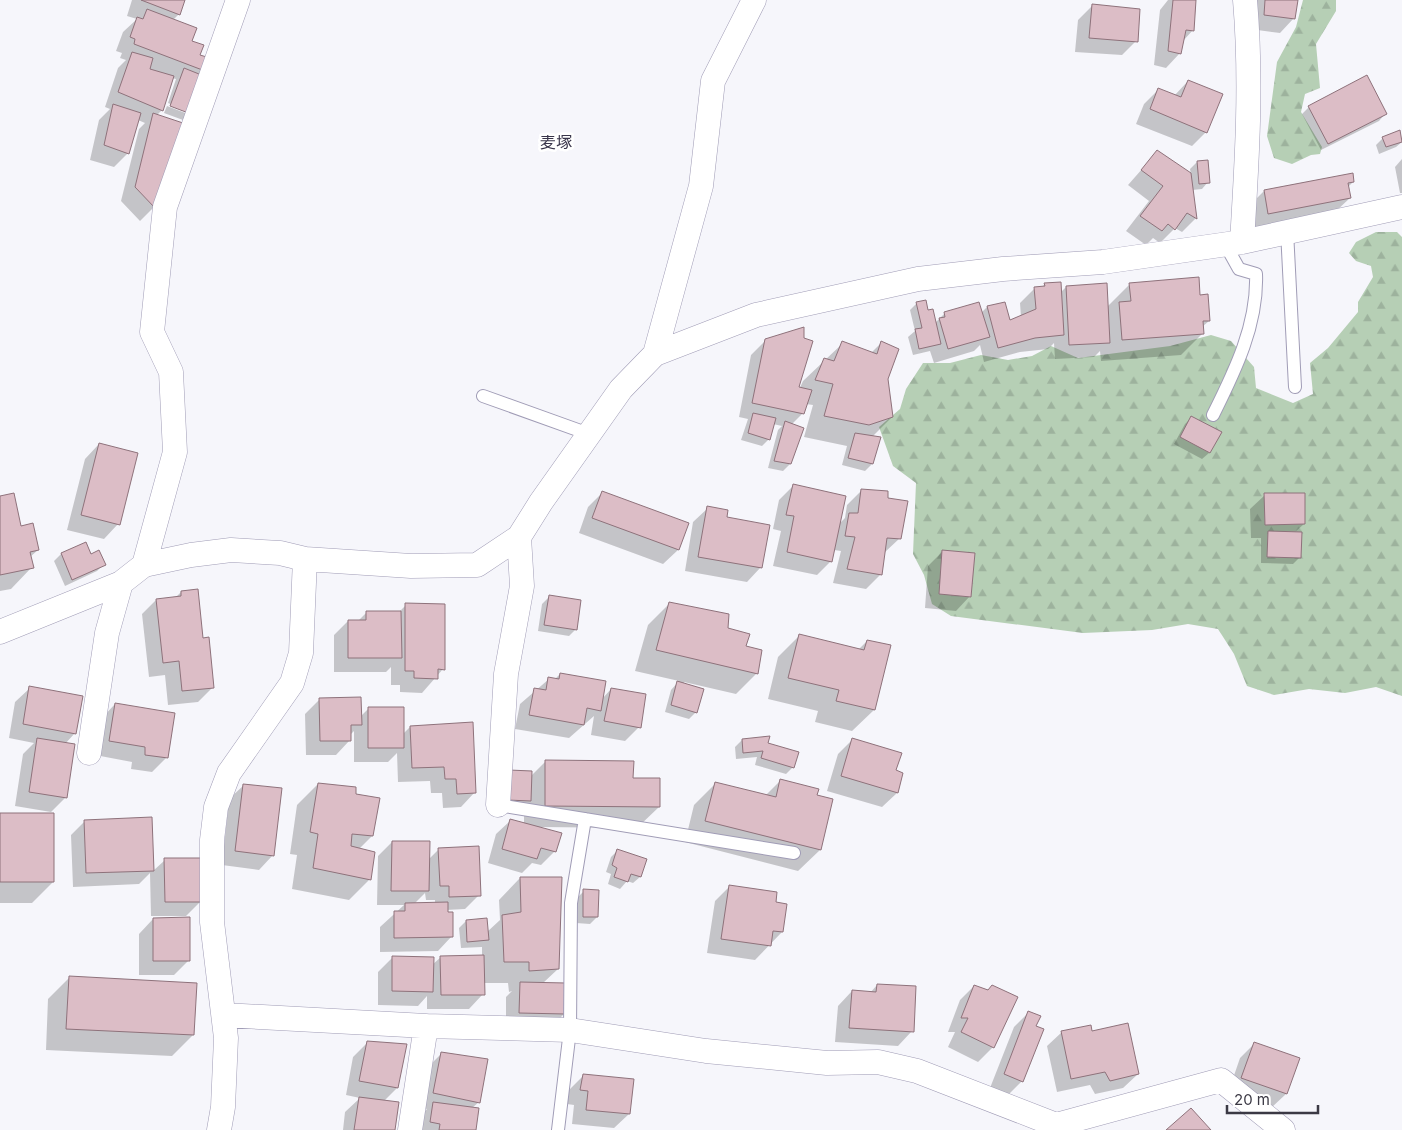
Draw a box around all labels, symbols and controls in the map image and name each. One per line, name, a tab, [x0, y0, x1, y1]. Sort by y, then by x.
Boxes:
district label: 麦塚	[540, 132, 572, 152]
scale bar	[1227, 1082, 1318, 1114]
text: 20 m	[1234, 1090, 1270, 1109]

